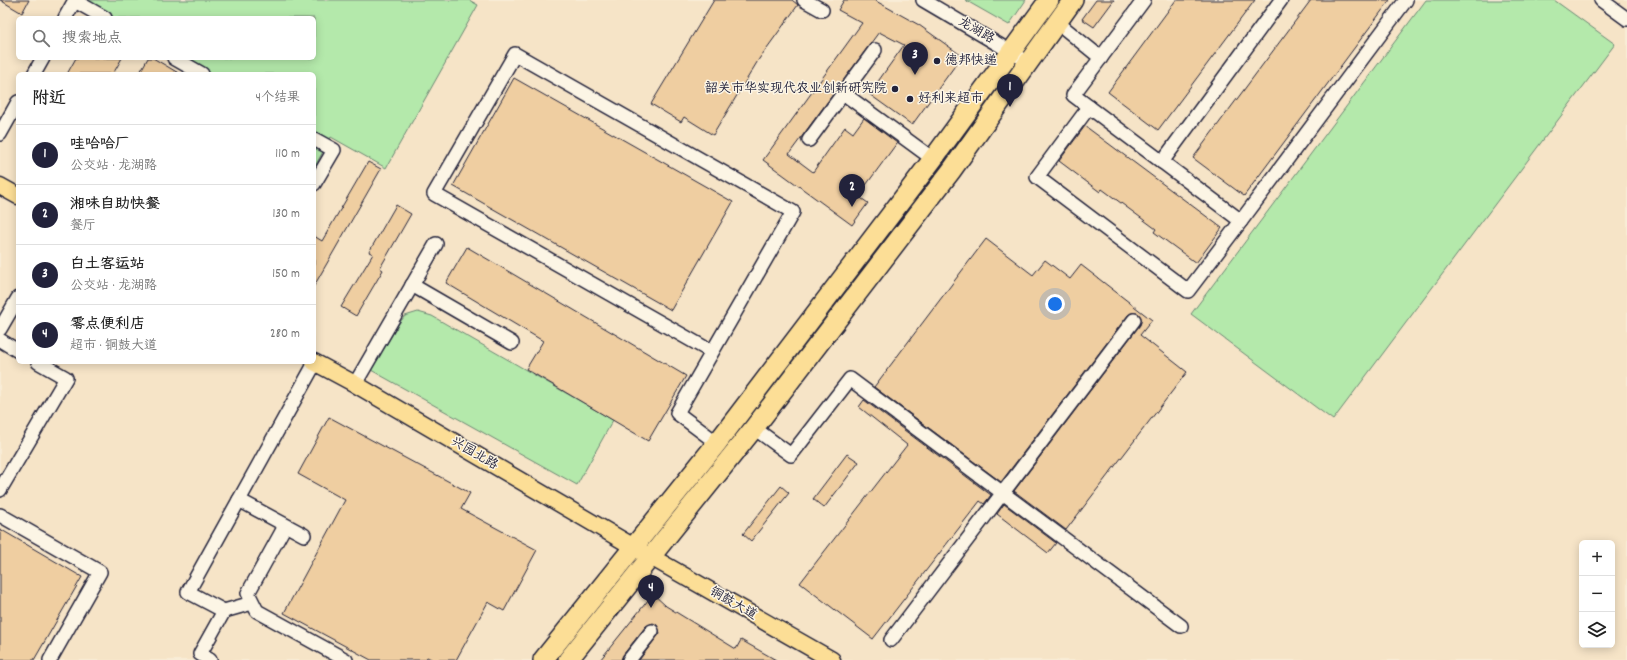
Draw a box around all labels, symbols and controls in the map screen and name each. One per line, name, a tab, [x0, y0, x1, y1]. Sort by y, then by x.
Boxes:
street label: 龙湖路	[954, 13, 998, 49]
search box	[16, 16, 316, 60]
icon: search	[30, 27, 52, 49]
text: 搜索地点	[62, 28, 122, 50]
pin: 3	[902, 42, 928, 75]
place label: 德邦快递	[945, 52, 997, 71]
marker: 德邦快递	[932, 56, 942, 66]
pin: 1	[997, 74, 1023, 107]
place label: 韶关市华实现代农业创新研究院	[705, 80, 887, 99]
marker: 韶关市华实现代农业创新研究院	[890, 84, 900, 94]
text: 附近	[32, 88, 66, 112]
text: 4个结果	[256, 89, 300, 108]
place label: 好利来超市	[918, 90, 983, 109]
marker: 好利来超市	[905, 94, 915, 104]
text: 哇哈哈厂	[70, 134, 130, 156]
text: 1	[44, 145, 46, 164]
text: 110 m	[275, 145, 300, 164]
text: 公交站 · 龙湖路	[70, 157, 157, 176]
pin: 2	[839, 174, 865, 207]
text: 湘味自助快餐	[70, 194, 160, 216]
text: 2	[42, 205, 48, 224]
text: 130 m	[272, 205, 300, 224]
text: 餐厅	[70, 217, 96, 236]
text: 白土客运站	[70, 254, 145, 276]
text: 3	[42, 265, 48, 284]
text: 150 m	[272, 265, 300, 284]
text: 公交站 · 龙湖路	[70, 277, 157, 296]
your location	[1045, 294, 1065, 314]
text: 零点便利店	[70, 314, 145, 336]
text: 4	[42, 325, 48, 344]
text: 280 m	[270, 325, 300, 344]
text: 超市 · 铜鼓大道	[70, 337, 157, 356]
street label: 兴园北路	[447, 433, 501, 475]
map controls	[1579, 540, 1615, 648]
button: +	[1579, 540, 1615, 576]
pin: 4	[638, 575, 664, 608]
button: −	[1579, 576, 1615, 612]
street label: 铜鼓大道	[706, 583, 760, 625]
button: layers	[1579, 612, 1615, 648]

